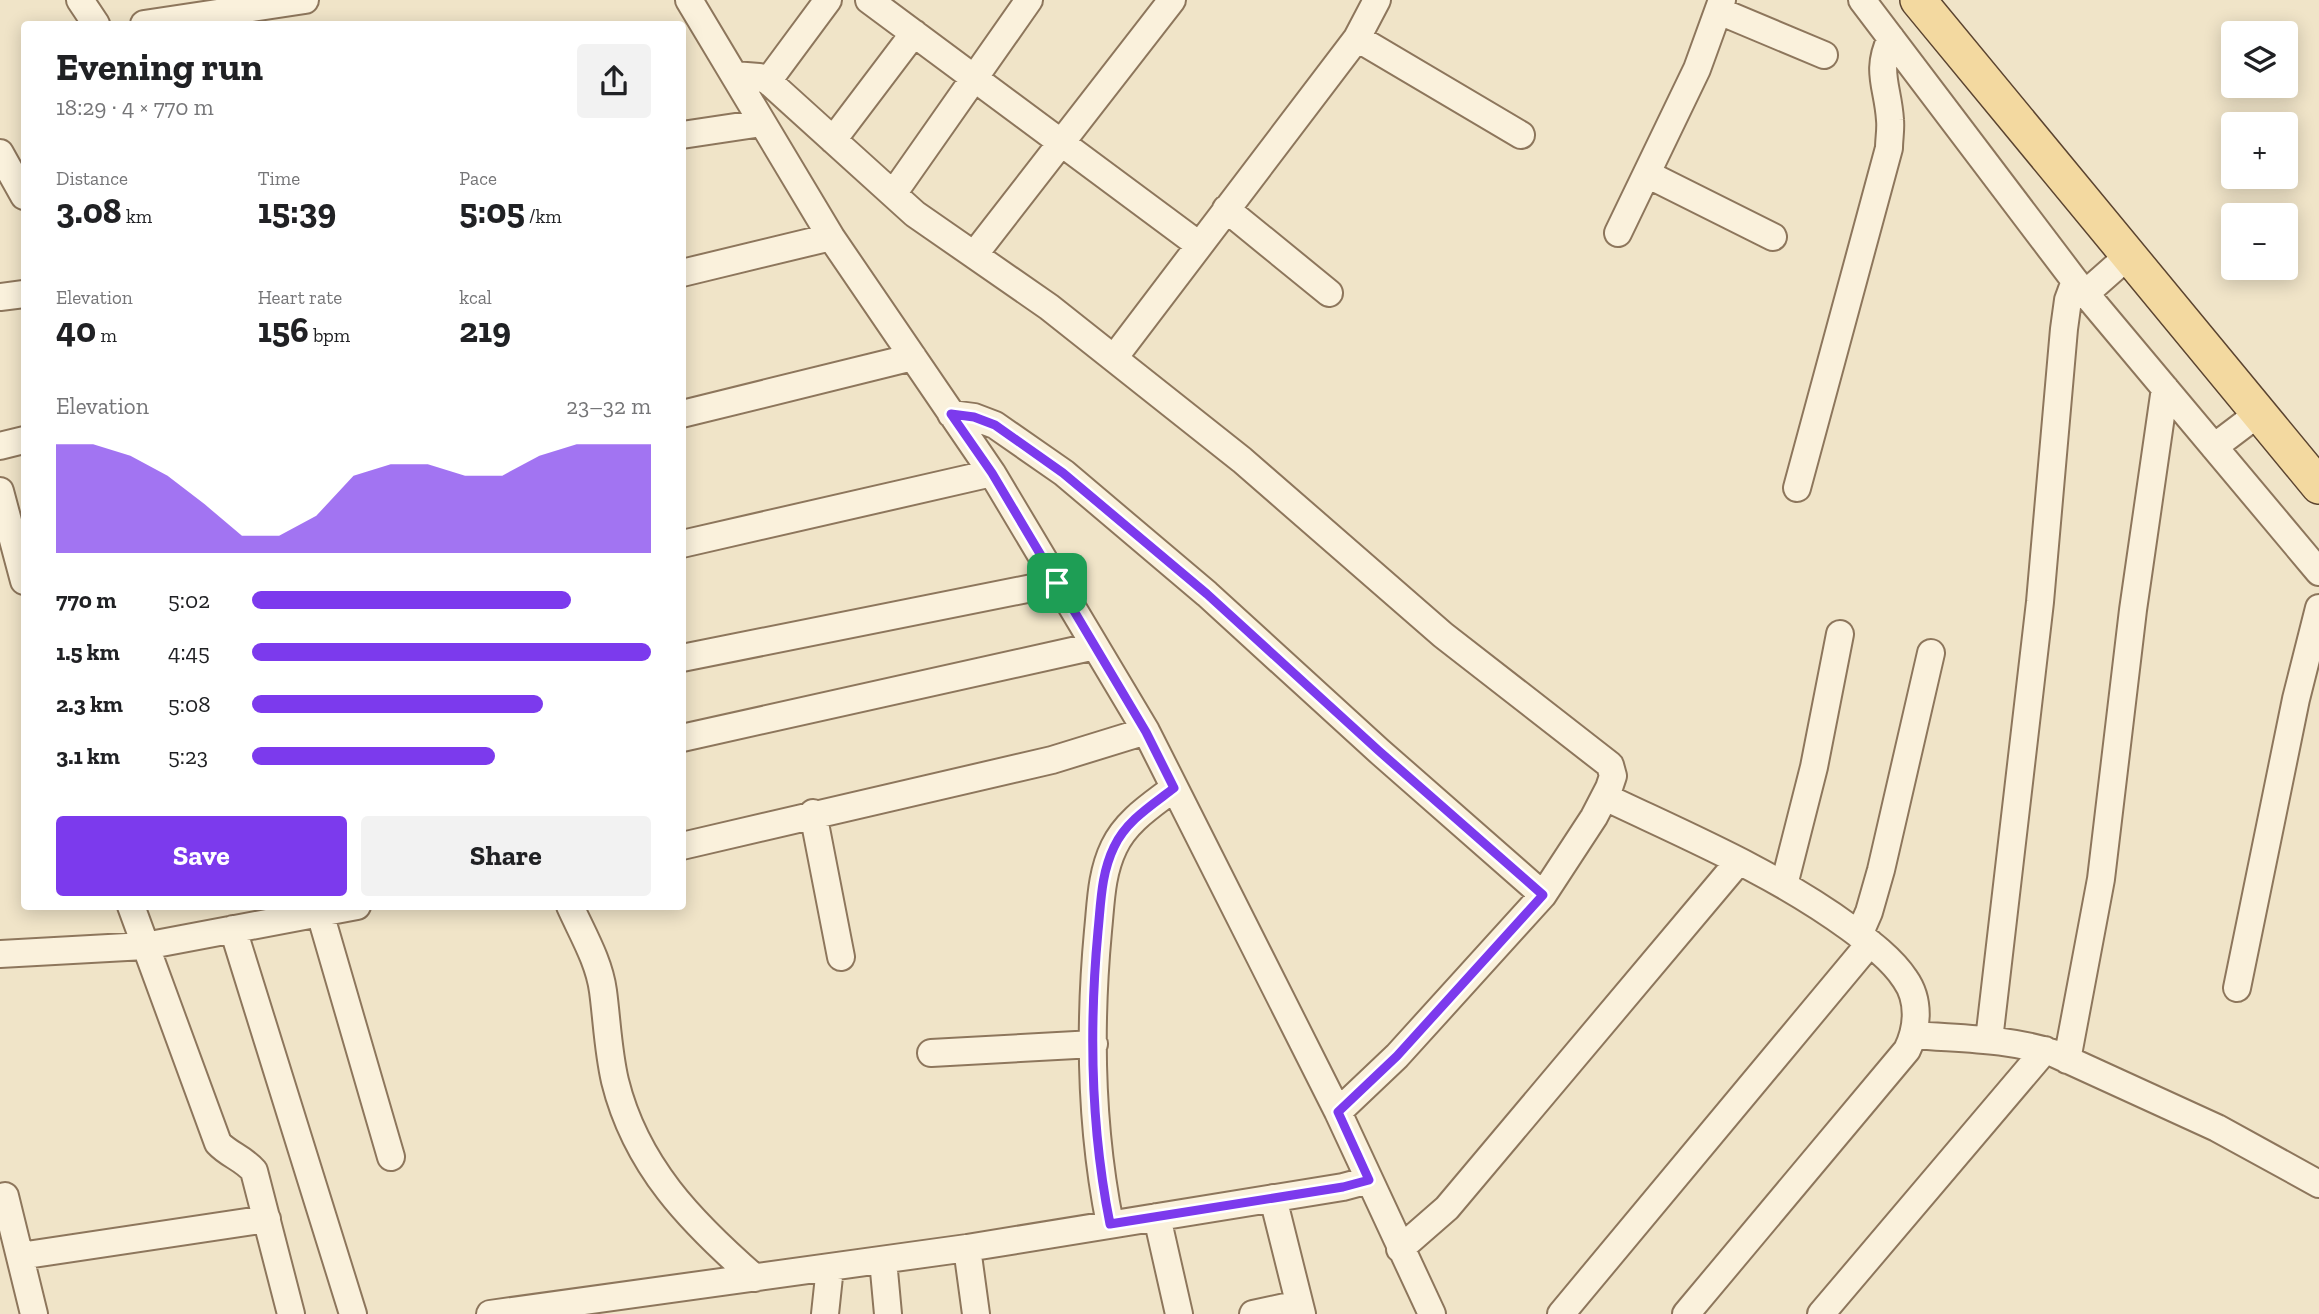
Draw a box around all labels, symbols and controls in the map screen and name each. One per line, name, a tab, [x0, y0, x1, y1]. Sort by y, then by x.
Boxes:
map controls	[2221, 21, 2298, 280]
button: layers	[2221, 21, 2298, 98]
text: Evening run	[56, 44, 263, 90]
button: share	[577, 44, 651, 118]
text: 18:29 · 4 × 770 m	[56, 93, 214, 121]
button: +	[2221, 112, 2298, 189]
text: Distance	[56, 167, 128, 190]
text: Time	[258, 167, 300, 190]
text: Pace	[459, 167, 497, 190]
text: 3.08	[56, 190, 122, 232]
text: 15:39	[258, 190, 336, 232]
text: 5:05	[459, 190, 525, 232]
button: −	[2221, 203, 2298, 280]
text: km	[122, 205, 152, 228]
text: /km	[525, 205, 562, 228]
text: Elevation	[56, 286, 133, 309]
text: Heart rate	[258, 286, 342, 309]
text: kcal	[459, 286, 492, 309]
text: 40	[56, 309, 96, 351]
text: 156	[258, 309, 309, 351]
text: 219	[459, 309, 511, 351]
text: m	[96, 324, 117, 347]
text: bpm	[309, 324, 350, 347]
text: Elevation	[56, 392, 149, 420]
text: 23–32 m	[566, 392, 651, 420]
pin	[1027, 553, 1087, 613]
icon: arrive	[1038, 564, 1076, 602]
text: 770 m	[56, 586, 116, 614]
text: 5:02	[168, 586, 210, 614]
text: 1.5 km	[56, 638, 120, 666]
text: 4:45	[168, 638, 210, 666]
text: 2.3 km	[56, 690, 123, 718]
text: 5:08	[168, 690, 211, 718]
text: 3.1 km	[56, 742, 120, 770]
text: 5:23	[168, 742, 208, 770]
button: Save	[56, 816, 347, 896]
button: Share	[361, 816, 651, 896]

